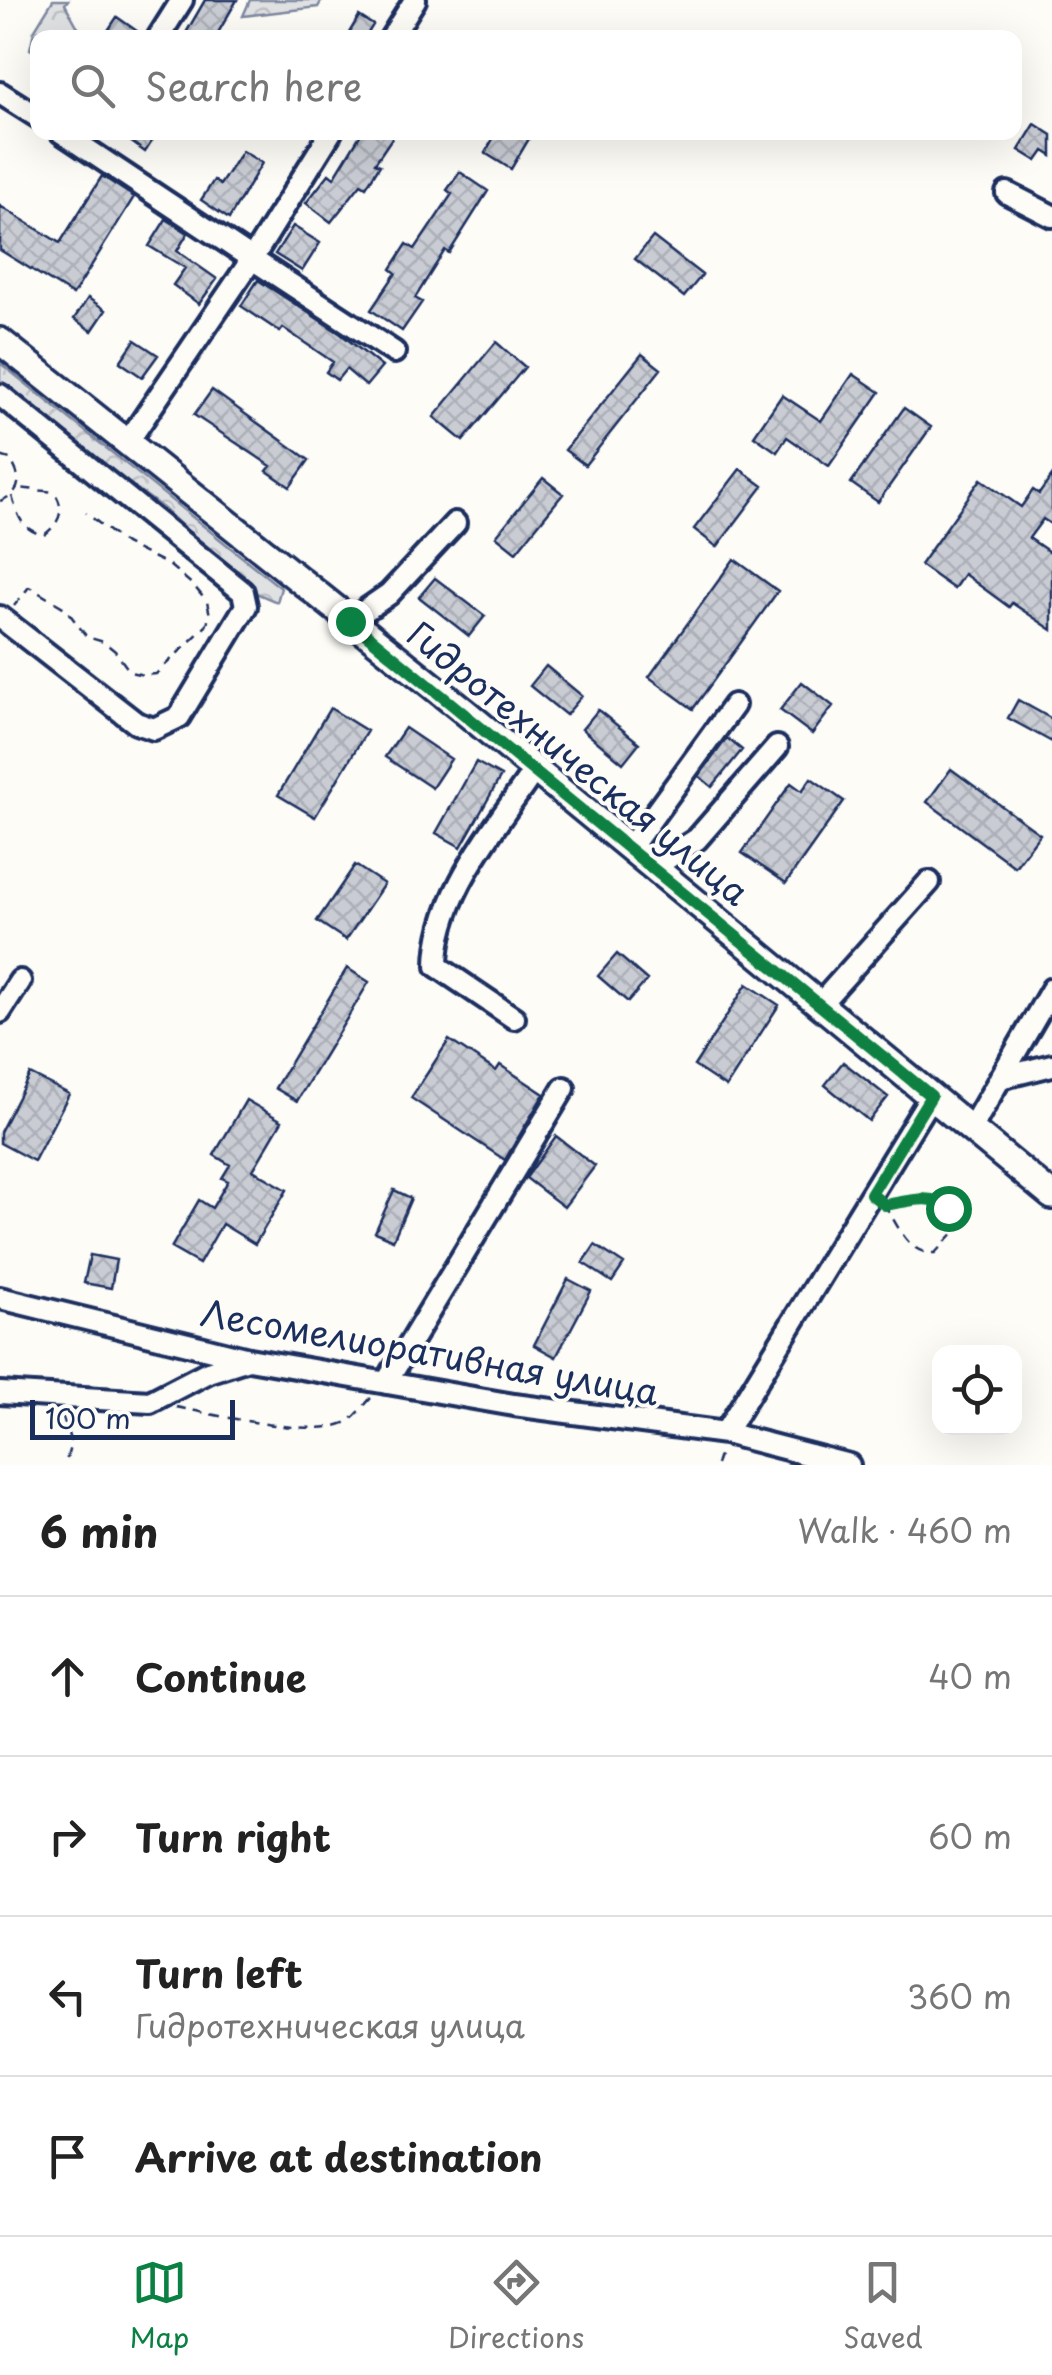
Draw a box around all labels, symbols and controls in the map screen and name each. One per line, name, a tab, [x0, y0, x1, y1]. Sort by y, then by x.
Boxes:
search box	[30, 30, 1022, 140]
text: Search here	[145, 57, 362, 114]
icon: search	[65, 58, 120, 113]
route end	[328, 599, 374, 645]
street label: Гидротехническая улица	[397, 607, 761, 917]
route start	[926, 1186, 972, 1232]
street label: Лесомелиоративная улица	[197, 1285, 663, 1417]
map controls	[932, 1345, 1022, 1435]
button: locate	[932, 1345, 1022, 1435]
scale bar	[30, 1395, 235, 1440]
text: 100 m	[45, 1396, 131, 1439]
text: 6 min	[40, 1499, 159, 1562]
text: Walk · 460 m	[798, 1506, 1012, 1554]
text: Continue	[135, 1648, 306, 1705]
icon: ahead	[40, 1649, 95, 1704]
text: 40 m	[928, 1652, 1012, 1700]
text: Turn right	[135, 1808, 331, 1865]
icon: right	[40, 1809, 95, 1864]
text: 60 m	[928, 1812, 1012, 1860]
text: Turn left	[135, 1944, 303, 2001]
icon: left	[40, 1969, 95, 2024]
text: 360 m	[907, 1972, 1012, 2020]
text: Гидротехническая улица	[135, 2001, 525, 2049]
text: Arrive at destination	[135, 2128, 543, 2185]
icon: arrive	[40, 2129, 95, 2184]
tab: Map	[129, 2255, 189, 2358]
tab: Directions	[448, 2255, 584, 2358]
tab: Saved	[843, 2255, 923, 2358]

